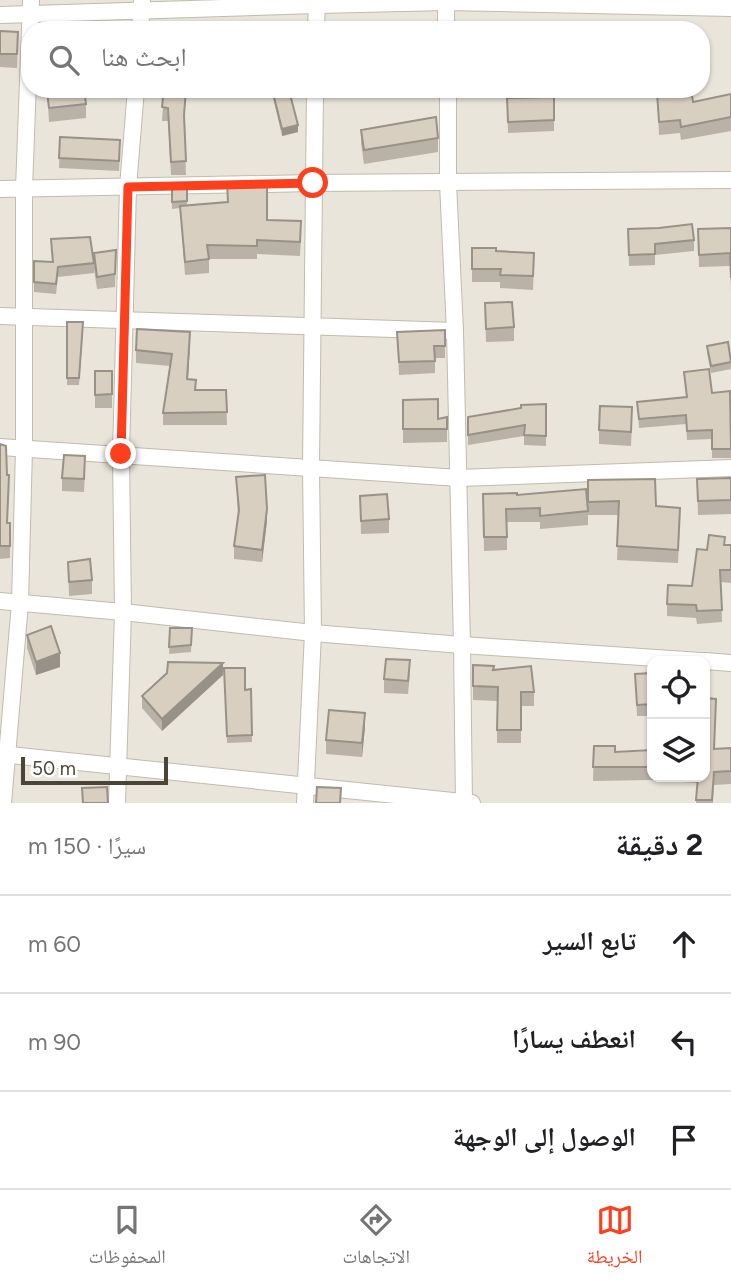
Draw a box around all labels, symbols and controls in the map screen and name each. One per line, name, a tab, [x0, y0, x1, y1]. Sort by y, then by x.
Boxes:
search box	[21, 21, 710, 98]
icon: search	[45, 41, 83, 79]
text: ابحث هنا	[101, 41, 187, 73]
route start	[297, 167, 328, 198]
route end	[105, 438, 136, 469]
map controls	[647, 656, 710, 782]
button: locate	[647, 656, 710, 719]
button: layers	[647, 719, 710, 782]
scale bar	[21, 754, 168, 786]
text: 50 m	[32, 757, 76, 780]
text: 2 دقيقة	[615, 826, 703, 863]
text: سيرًا · 150 m	[28, 832, 146, 860]
text: تابع السير	[543, 925, 636, 957]
icon: ahead	[665, 925, 703, 963]
text: 60 m	[28, 930, 81, 958]
text: انعطف يسارًا	[512, 1023, 636, 1055]
icon: left	[665, 1023, 703, 1061]
text: 90 m	[28, 1028, 81, 1056]
text: الوصول إلى الوجهة	[453, 1121, 636, 1153]
icon: arrive	[665, 1121, 703, 1159]
tab: المحفوظات	[88, 1201, 166, 1275]
tab: الاتجاهات	[342, 1201, 410, 1275]
tab: الخريطة	[587, 1201, 643, 1275]

